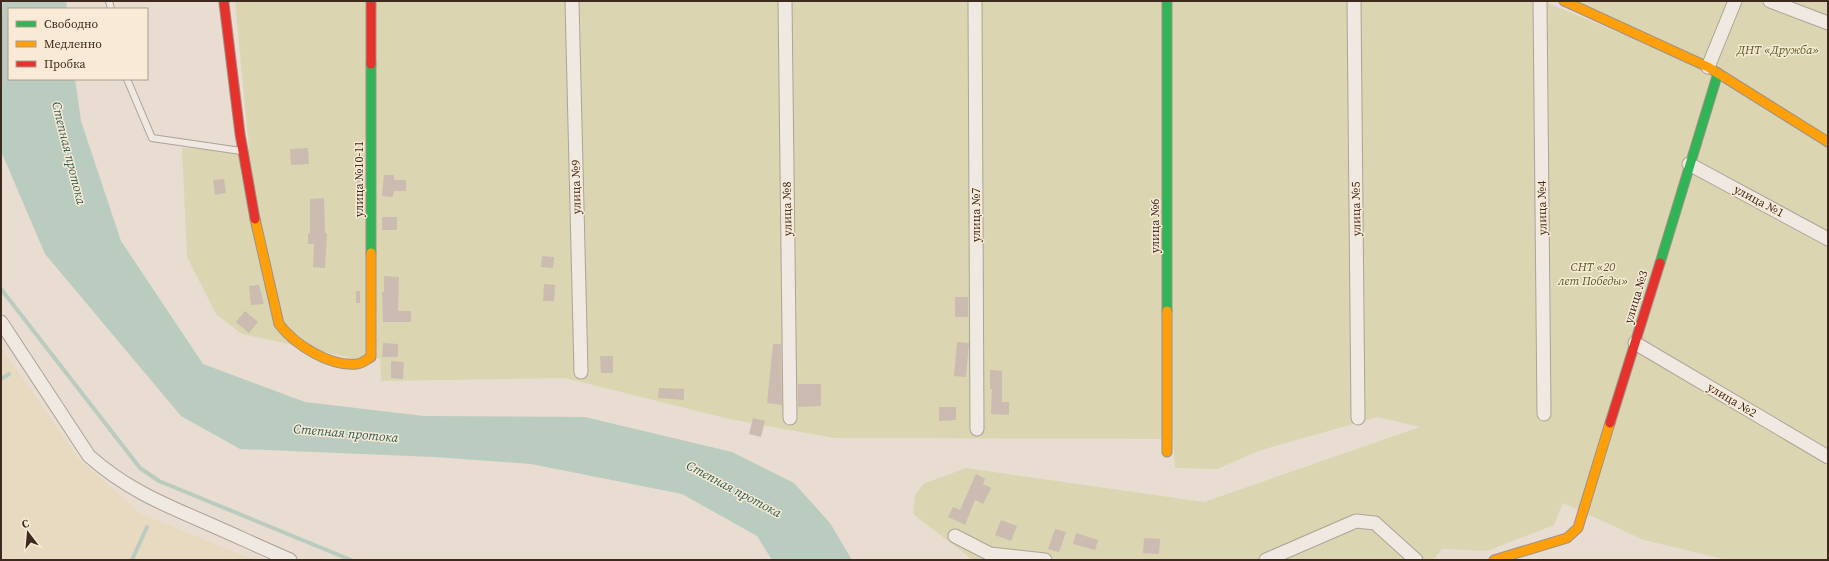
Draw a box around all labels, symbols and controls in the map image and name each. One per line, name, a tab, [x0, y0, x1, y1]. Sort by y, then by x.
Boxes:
legend	[8, 8, 148, 80]
text: Свободно	[44, 16, 99, 32]
text: Медленно	[44, 36, 102, 52]
park label: ДНТ «Дружба»	[1736, 42, 1819, 58]
text: Пробка	[44, 56, 87, 72]
water label: Степная протока	[48, 100, 90, 206]
street label: улица №10-11	[351, 141, 367, 217]
street label: улица №9	[568, 160, 584, 214]
street label: улица №4	[1534, 181, 1550, 235]
street label: улица №1	[1731, 181, 1787, 221]
street label: улица №8	[779, 182, 795, 236]
street label: улица №5	[1348, 182, 1364, 236]
street label: улица №7	[968, 188, 984, 242]
street label: улица №6	[1147, 199, 1163, 253]
park label: СНТ «20 лет Победы»	[1557, 259, 1628, 289]
street label: улица №3	[1620, 269, 1652, 325]
street label: улица №2	[1704, 379, 1760, 421]
water label: Степная протока	[293, 420, 399, 446]
water label: Степная протока	[683, 457, 785, 521]
north arrow	[8, 513, 48, 553]
text: С	[20, 516, 31, 532]

